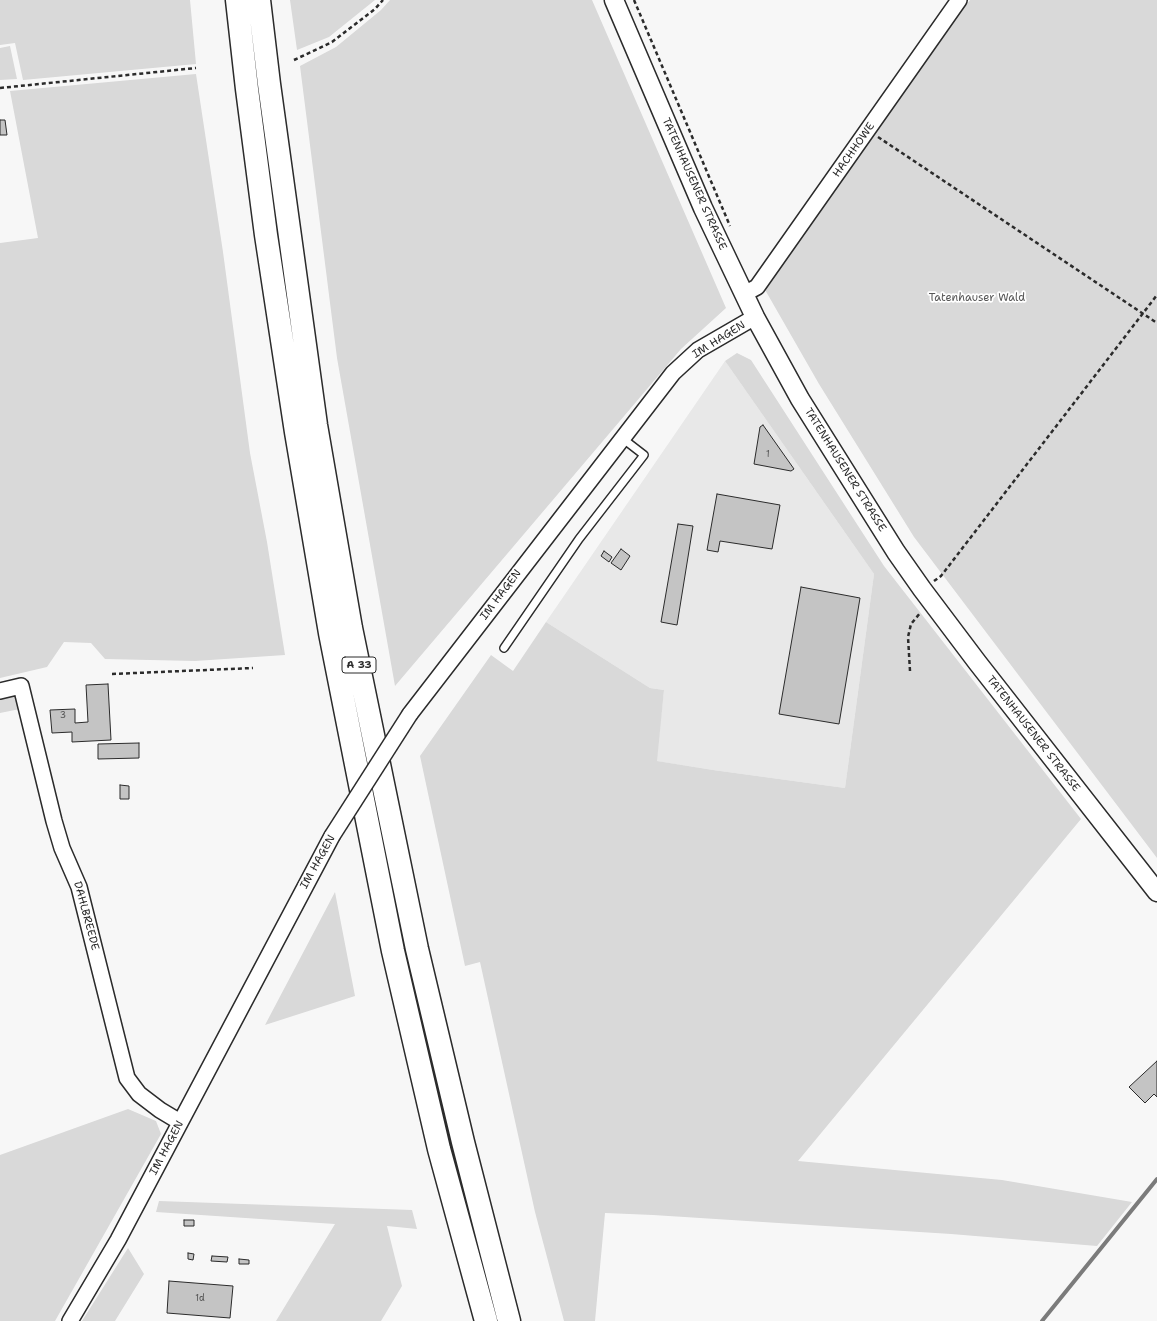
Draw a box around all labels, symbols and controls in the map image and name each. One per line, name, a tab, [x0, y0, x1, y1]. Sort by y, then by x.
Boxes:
street label: TATENHAUSENER STRASSE	[659, 116, 729, 252]
street label: HACHHOWE	[830, 120, 878, 180]
park label: Tatenhauser Wald	[929, 291, 1025, 305]
street label: IM HAGEN	[690, 319, 748, 361]
street label: TATENHAUSENER STRASSE	[801, 406, 889, 534]
house number: 1	[766, 450, 770, 460]
street label: IM HAGEN	[478, 567, 524, 623]
road number: A 33	[342, 657, 376, 673]
street label: TATENHAUSENER STRASSE	[984, 673, 1082, 795]
house number: 3	[60, 711, 66, 721]
street label: IM HAGEN	[298, 833, 338, 891]
street label: DAHLBREEDE	[70, 880, 102, 952]
street label: IM HAGEN	[147, 1119, 187, 1177]
house number: 1d	[195, 1294, 205, 1304]

